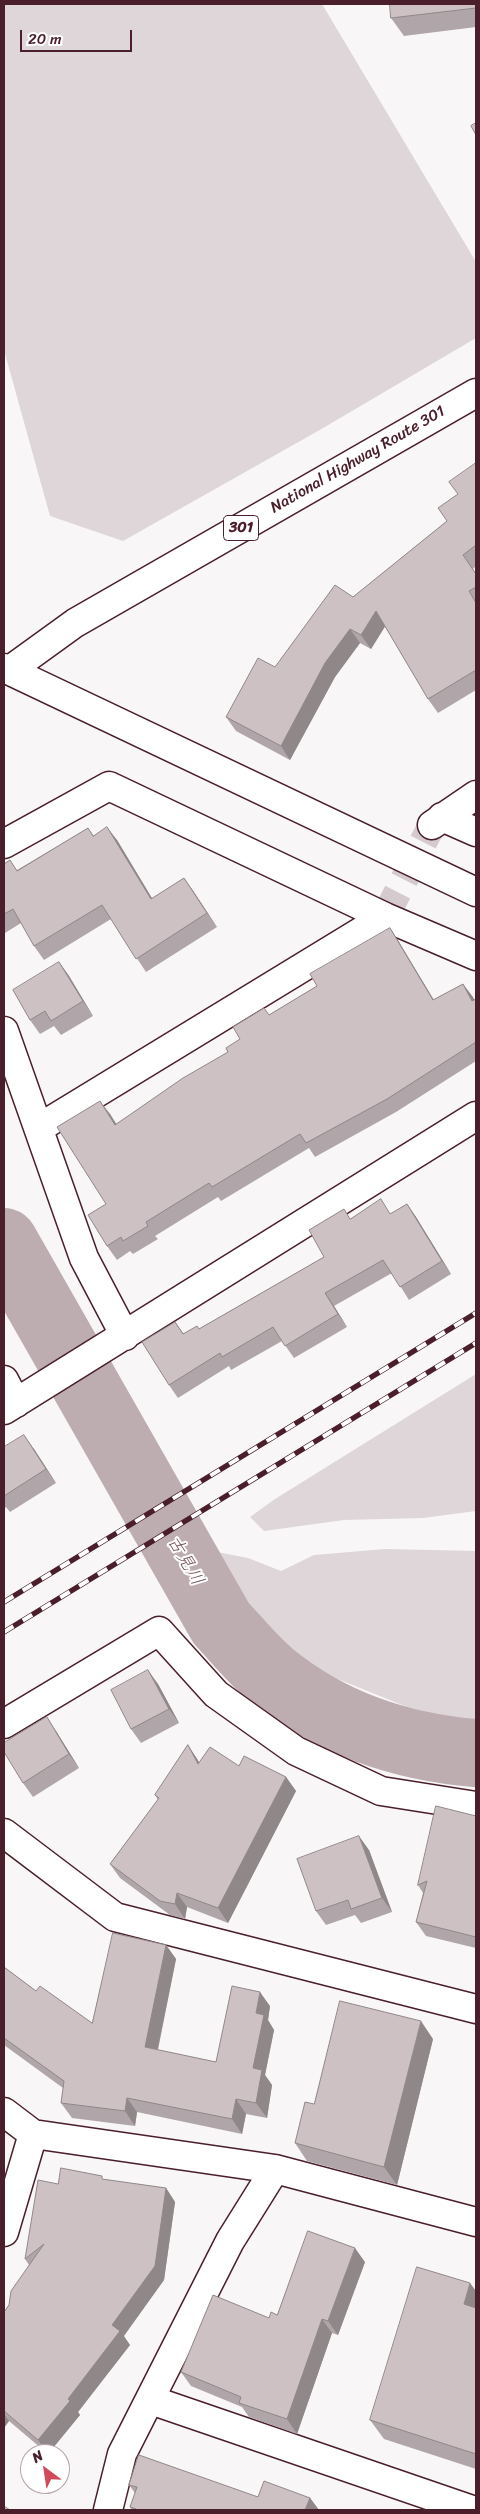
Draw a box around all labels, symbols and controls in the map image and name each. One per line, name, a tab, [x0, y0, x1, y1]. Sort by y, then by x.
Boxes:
scale bar	[22, 20, 135, 52]
text: 20 m	[28, 26, 62, 52]
street label: National Highway Route 301	[267, 402, 449, 518]
road number: 301	[224, 516, 258, 540]
water label: 古見川	[162, 1532, 208, 1590]
text: N	[27, 2443, 48, 2470]
north arrow	[20, 2444, 70, 2494]

